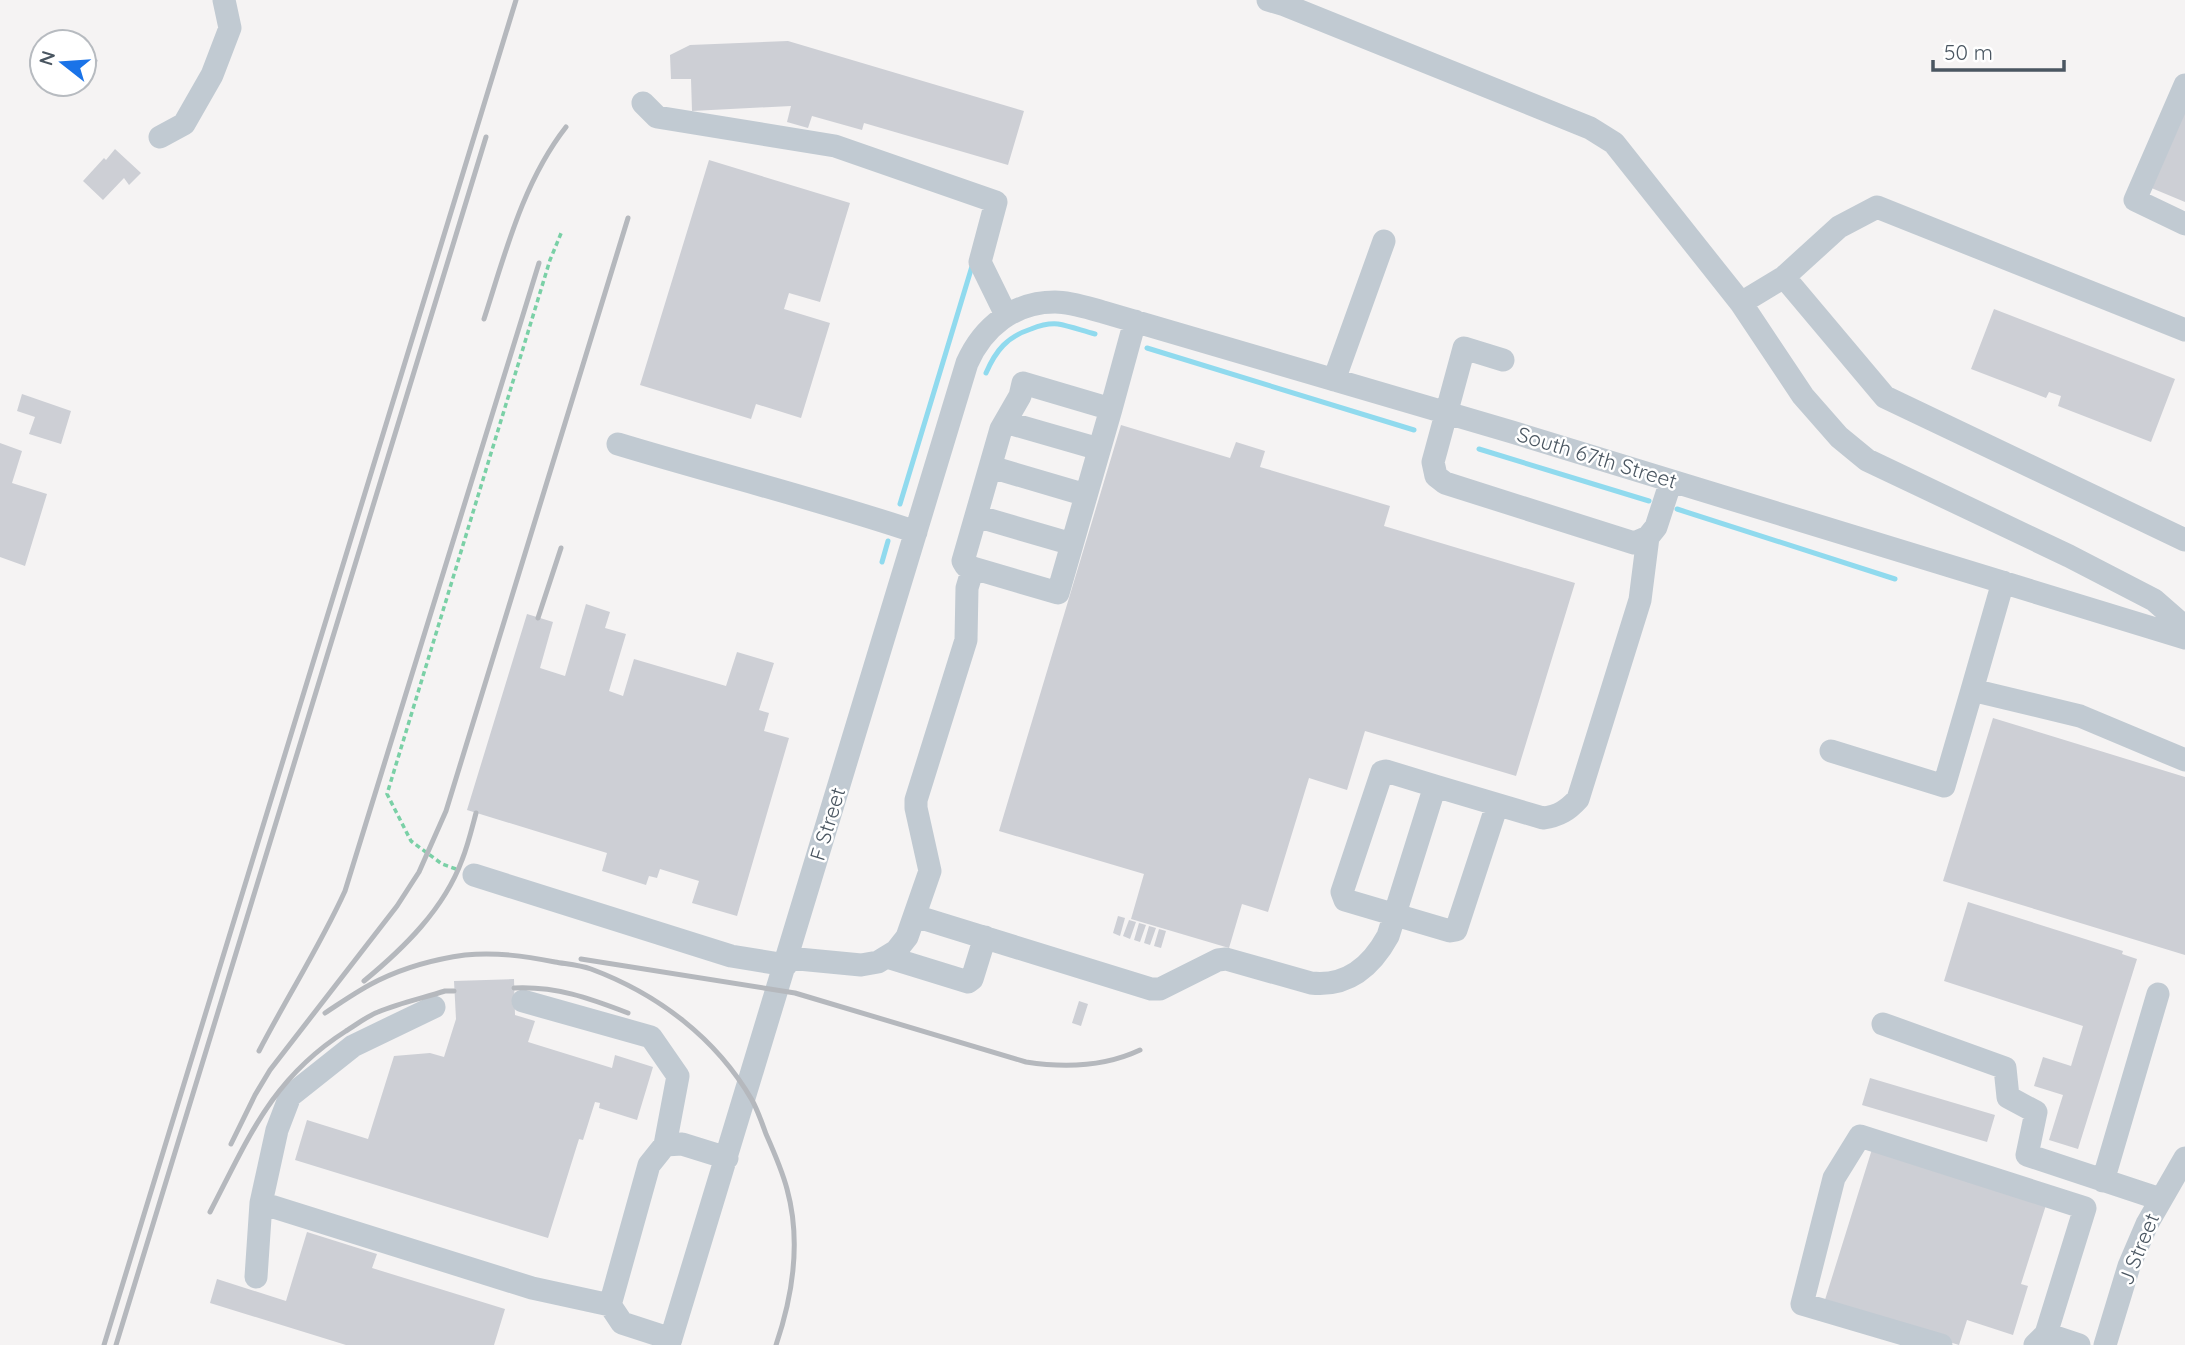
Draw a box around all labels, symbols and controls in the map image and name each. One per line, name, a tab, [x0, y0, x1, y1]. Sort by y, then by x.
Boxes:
north arrow	[28, 28, 98, 98]
scale bar	[1933, 28, 2064, 72]
text: 50 m	[1944, 39, 1993, 65]
text: N	[33, 48, 60, 68]
street label: South 67th Street	[1514, 420, 1680, 494]
street label: F Street	[804, 784, 850, 863]
street label: J Street	[2112, 1209, 2164, 1288]

